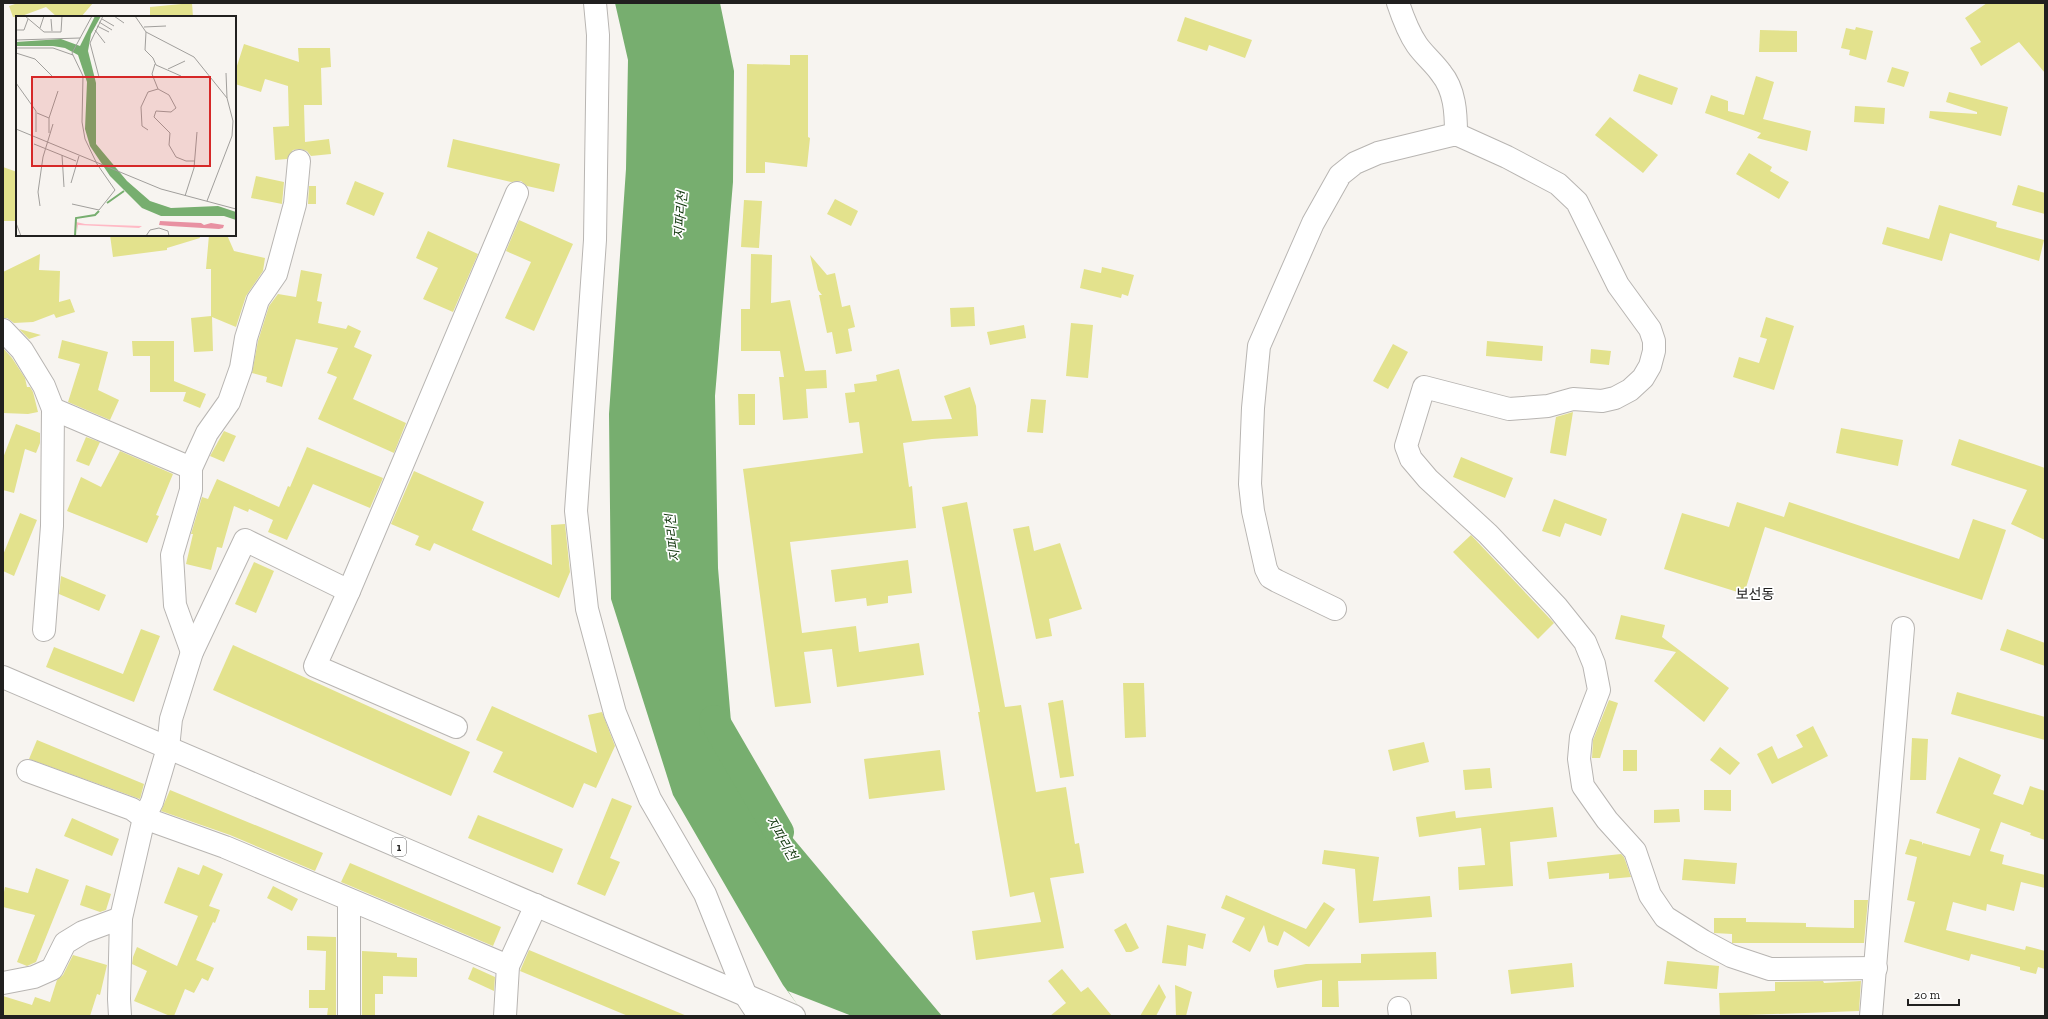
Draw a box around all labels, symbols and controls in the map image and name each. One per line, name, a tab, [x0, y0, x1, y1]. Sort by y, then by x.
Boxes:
inset map	[16, 16, 236, 236]
water label: 지파리천	[671, 190, 690, 240]
water label: 지파리천	[662, 512, 682, 563]
district label: 보선동	[1736, 586, 1774, 603]
water label: 지파리천	[763, 814, 801, 864]
road number: 1	[392, 838, 406, 856]
scale bar	[1908, 981, 1959, 1007]
text: 20 m	[1914, 988, 1941, 1002]

